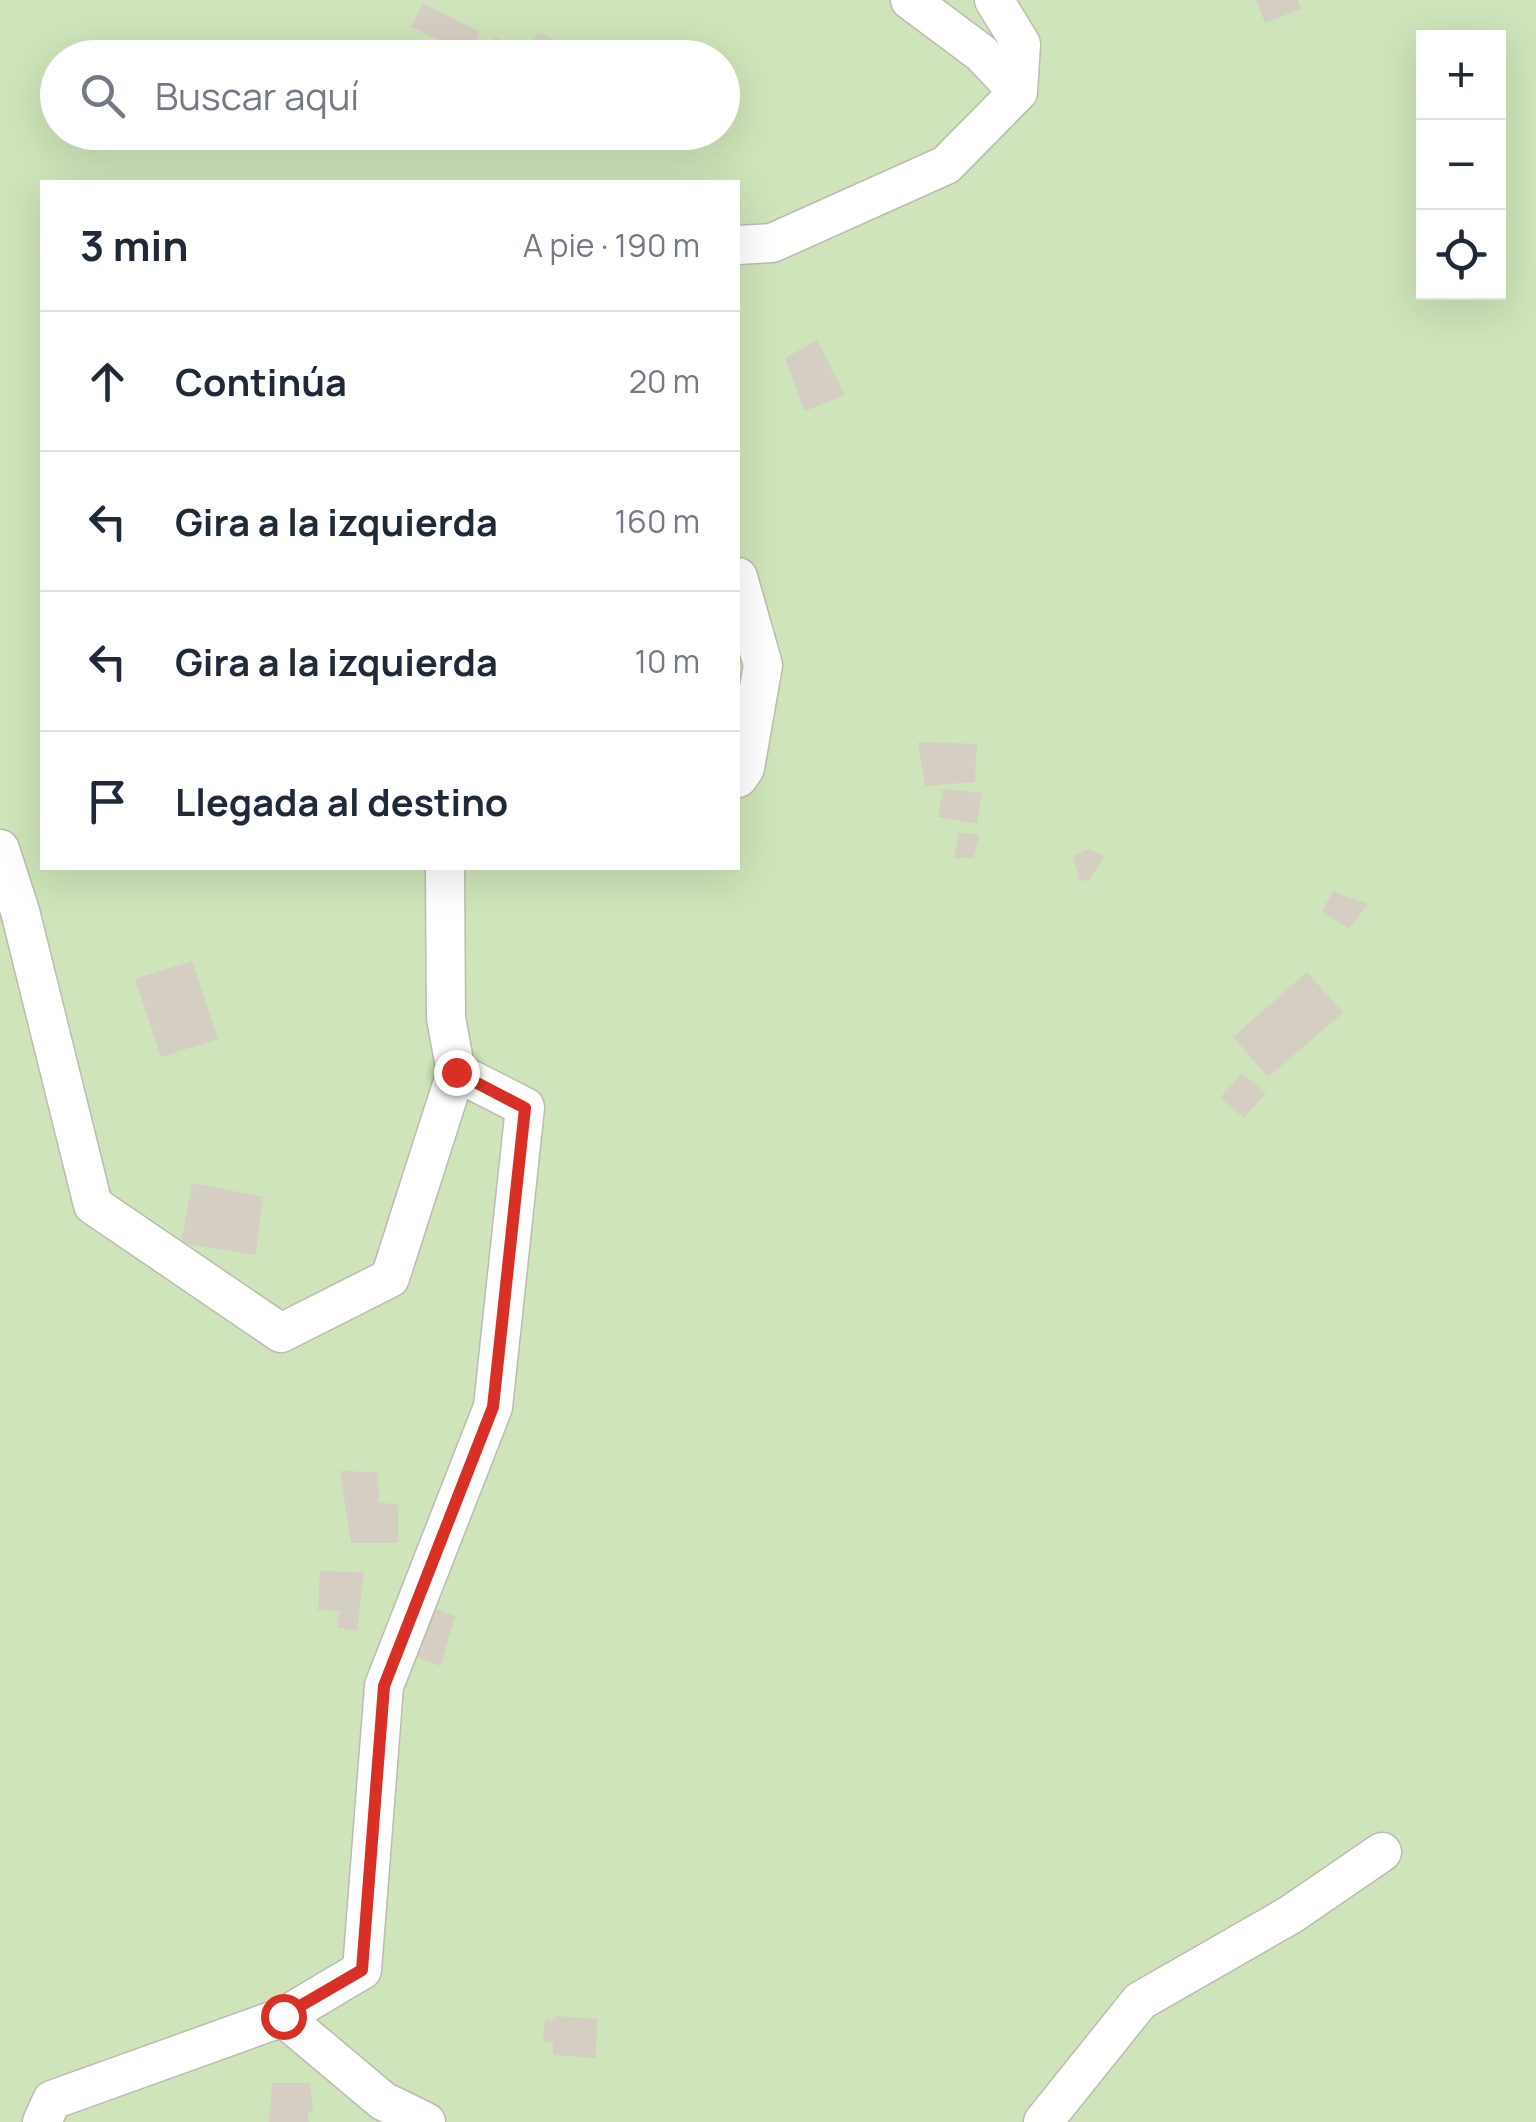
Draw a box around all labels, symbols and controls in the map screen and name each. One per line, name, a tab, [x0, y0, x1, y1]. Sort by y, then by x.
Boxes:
map controls	[1416, 30, 1506, 300]
button: +	[1416, 30, 1506, 120]
search box	[40, 40, 740, 150]
icon: search	[75, 68, 130, 123]
text: Buscar aquí	[155, 69, 359, 121]
button: −	[1416, 120, 1506, 210]
button: locate	[1416, 210, 1506, 300]
text: 3 min	[80, 216, 189, 274]
text: A pie · 190 m	[523, 223, 700, 267]
icon: ahead	[80, 354, 135, 409]
text: Continúa	[175, 355, 347, 407]
text: 20 m	[629, 359, 700, 403]
icon: left	[80, 494, 135, 549]
text: Gira a la izquierda	[175, 495, 498, 547]
text: 160 m	[615, 499, 700, 543]
icon: left	[80, 634, 135, 689]
text: Gira a la izquierda	[175, 635, 498, 687]
text: 10 m	[634, 639, 700, 683]
icon: arrive	[80, 774, 135, 829]
text: Llegada al destino	[175, 775, 508, 827]
route end	[434, 1050, 480, 1096]
route start	[261, 1994, 307, 2040]

